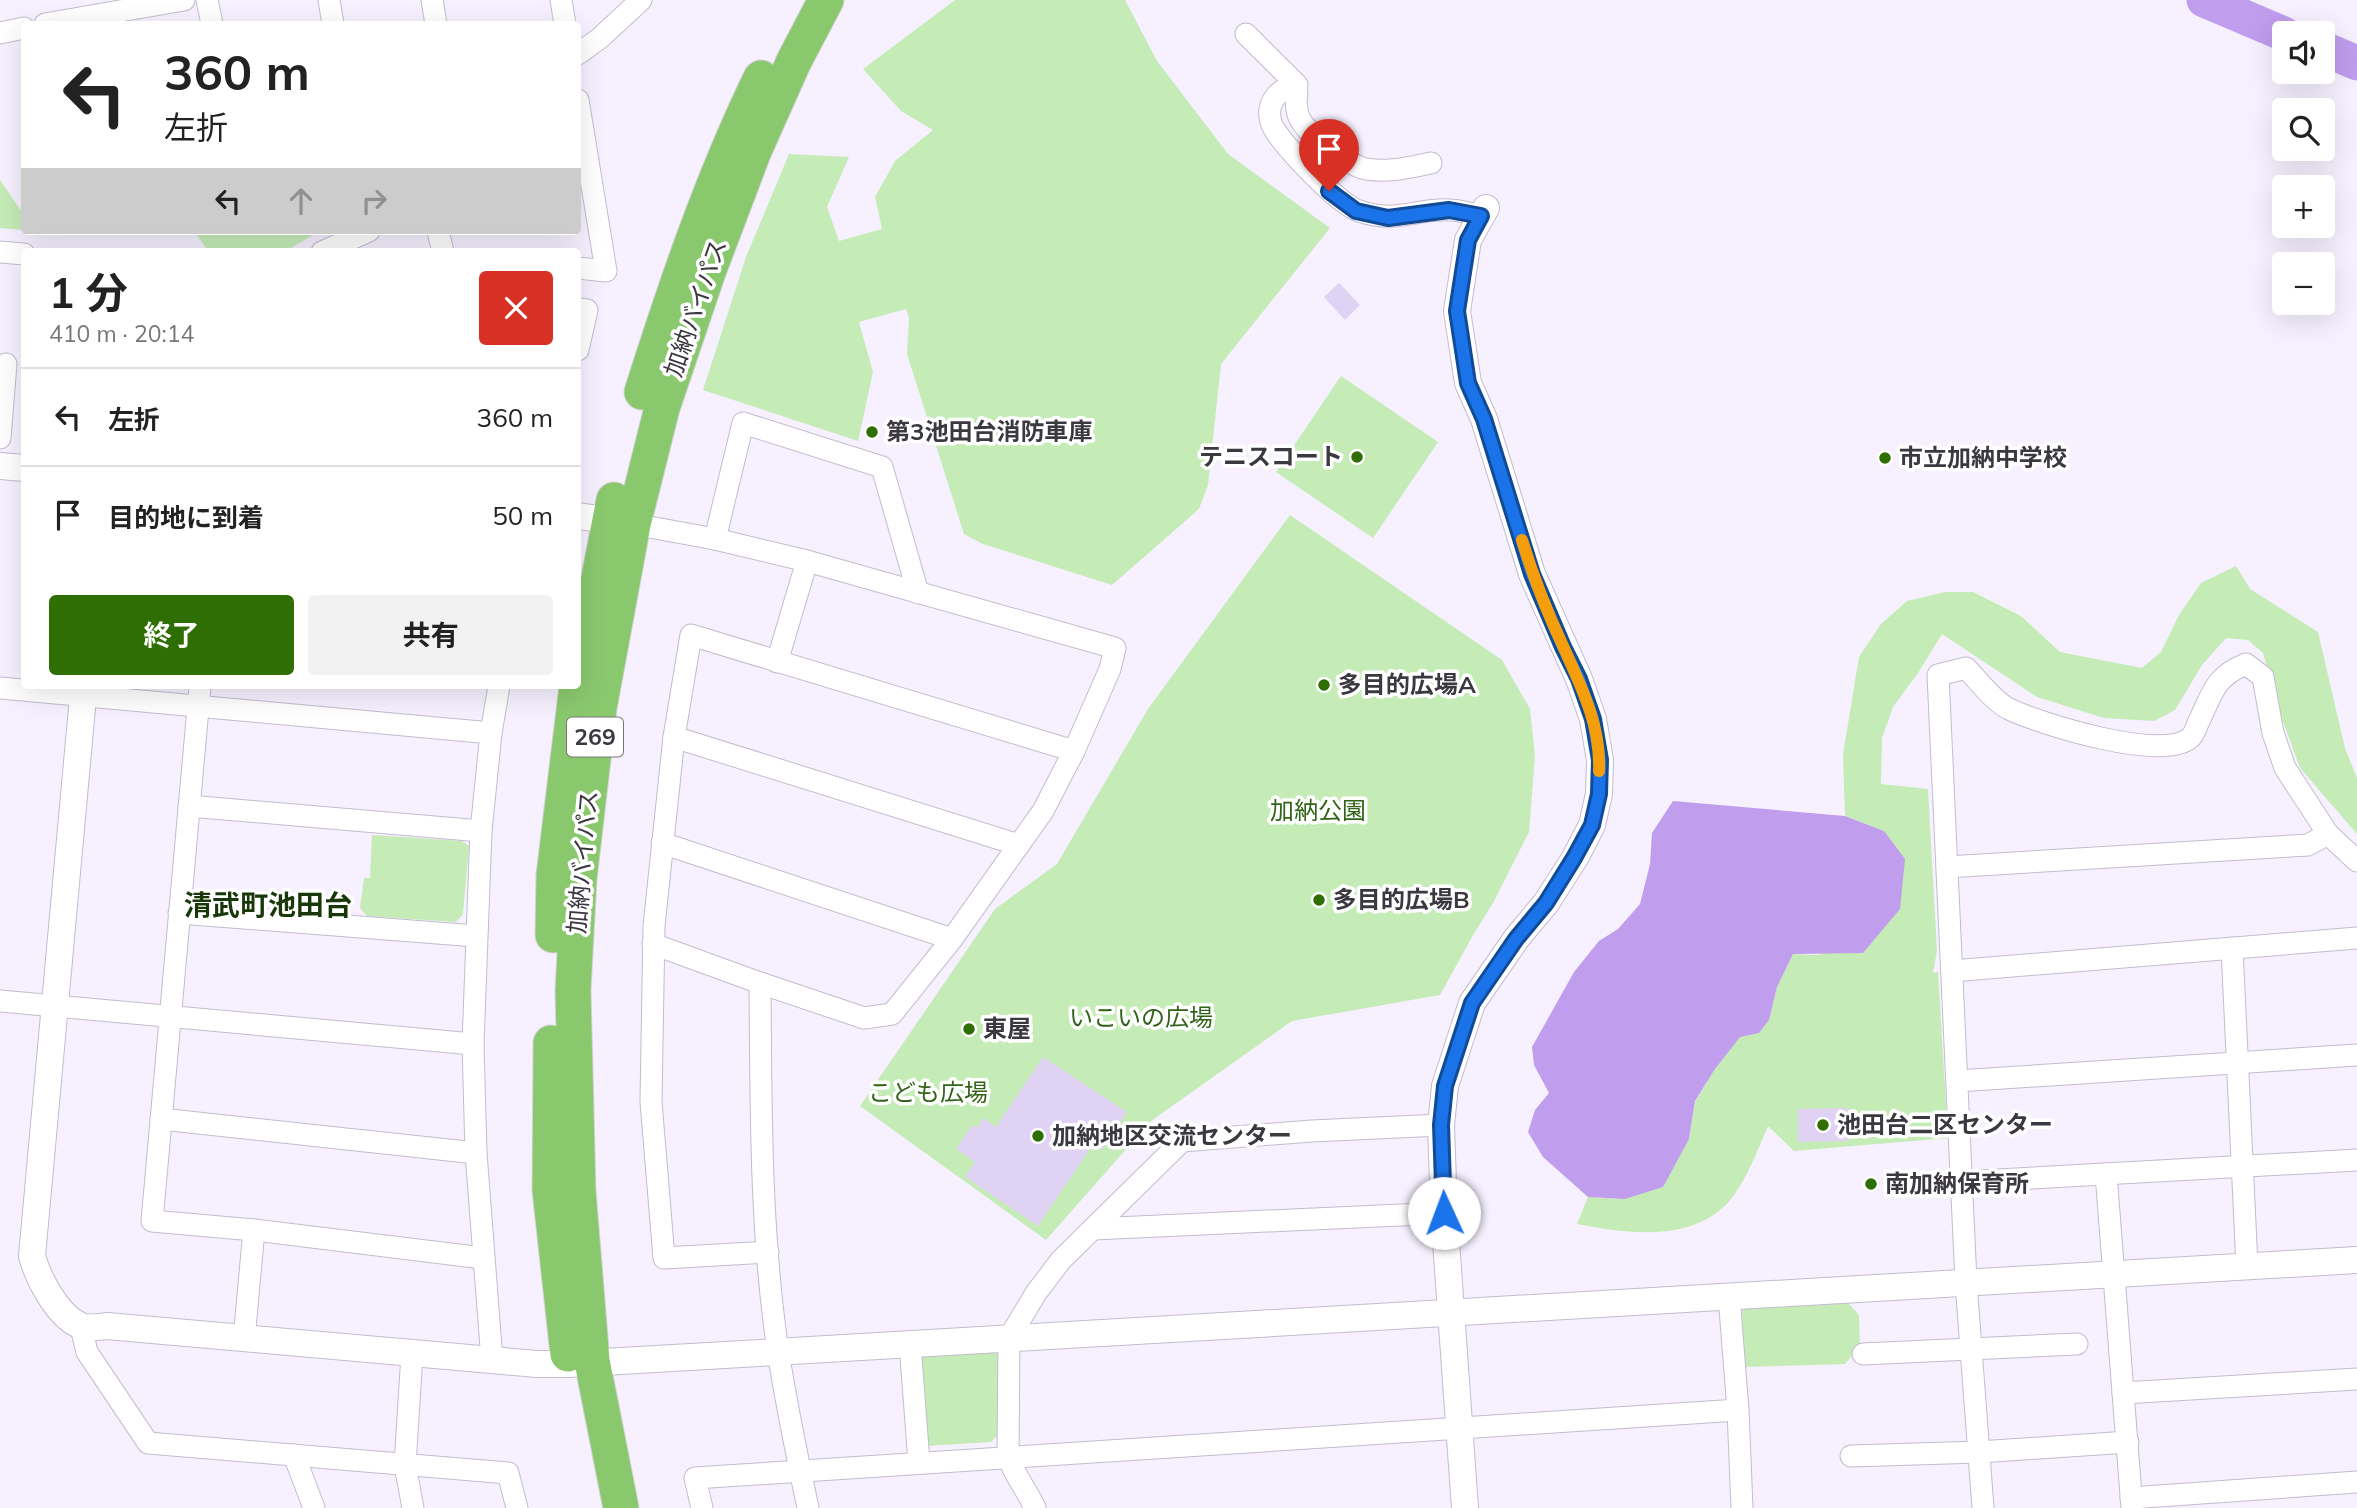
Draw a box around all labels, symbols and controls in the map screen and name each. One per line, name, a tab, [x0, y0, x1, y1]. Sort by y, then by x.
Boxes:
map controls	[2272, 21, 2335, 315]
button: sound	[2272, 21, 2335, 84]
text: 360 m	[164, 41, 310, 102]
icon: left	[49, 49, 140, 140]
button: search	[2272, 98, 2335, 161]
text: 左折	[164, 107, 228, 147]
pin	[1299, 119, 1359, 191]
icon: arrive	[1310, 130, 1348, 168]
button: +	[2272, 175, 2335, 238]
icon: left	[209, 182, 247, 220]
icon: ahead	[282, 182, 320, 220]
icon: right	[355, 182, 393, 220]
street label: 加納バイパス	[658, 235, 733, 380]
button: −	[2272, 252, 2335, 315]
text: 1 分	[49, 266, 128, 319]
button: close	[479, 271, 553, 345]
text: 410 m · 20:14	[49, 319, 194, 348]
icon: left	[49, 398, 87, 436]
text: 360 m	[477, 401, 553, 434]
text: 左折	[108, 403, 160, 436]
place label: 第3池田台消防車庫	[886, 416, 1092, 446]
marker: 第3池田台消防車庫	[864, 424, 880, 440]
place label: テニスコート	[1199, 441, 1343, 471]
place label: 市立加納中学校	[1899, 442, 2067, 472]
marker: テニスコート	[1349, 449, 1365, 465]
marker: 市立加納中学校	[1877, 450, 1893, 466]
icon: arrive	[49, 496, 87, 534]
text: 50 m	[492, 499, 553, 532]
text: 目的地に到着	[108, 501, 264, 534]
button: 終了	[49, 595, 294, 675]
button: 共有	[308, 595, 553, 675]
place label: 多目的広場A	[1338, 669, 1476, 699]
marker: 多目的広場A	[1316, 677, 1332, 693]
road number: 269	[567, 718, 623, 757]
street label: 加納バイパス	[561, 789, 603, 935]
park label: 加納公園	[1270, 795, 1366, 825]
place label: 多目的広場B	[1333, 884, 1470, 914]
district label: 清武町池田台	[184, 887, 352, 922]
marker: 多目的広場B	[1311, 892, 1327, 908]
park label: いこいの広場	[1069, 1002, 1213, 1032]
place label: 東屋	[983, 1013, 1031, 1043]
marker: 東屋	[961, 1021, 977, 1037]
park label: こども広場	[868, 1077, 988, 1107]
place label: 池田台二区センター	[1837, 1109, 2053, 1139]
marker: 池田台二区センター	[1815, 1117, 1831, 1133]
place label: 加納地区交流センター	[1052, 1120, 1292, 1150]
marker: 加納地区交流センター	[1030, 1128, 1046, 1144]
place label: 南加納保育所	[1885, 1168, 2029, 1198]
position arrow	[1407, 1176, 1481, 1250]
marker: 南加納保育所	[1863, 1176, 1879, 1192]

